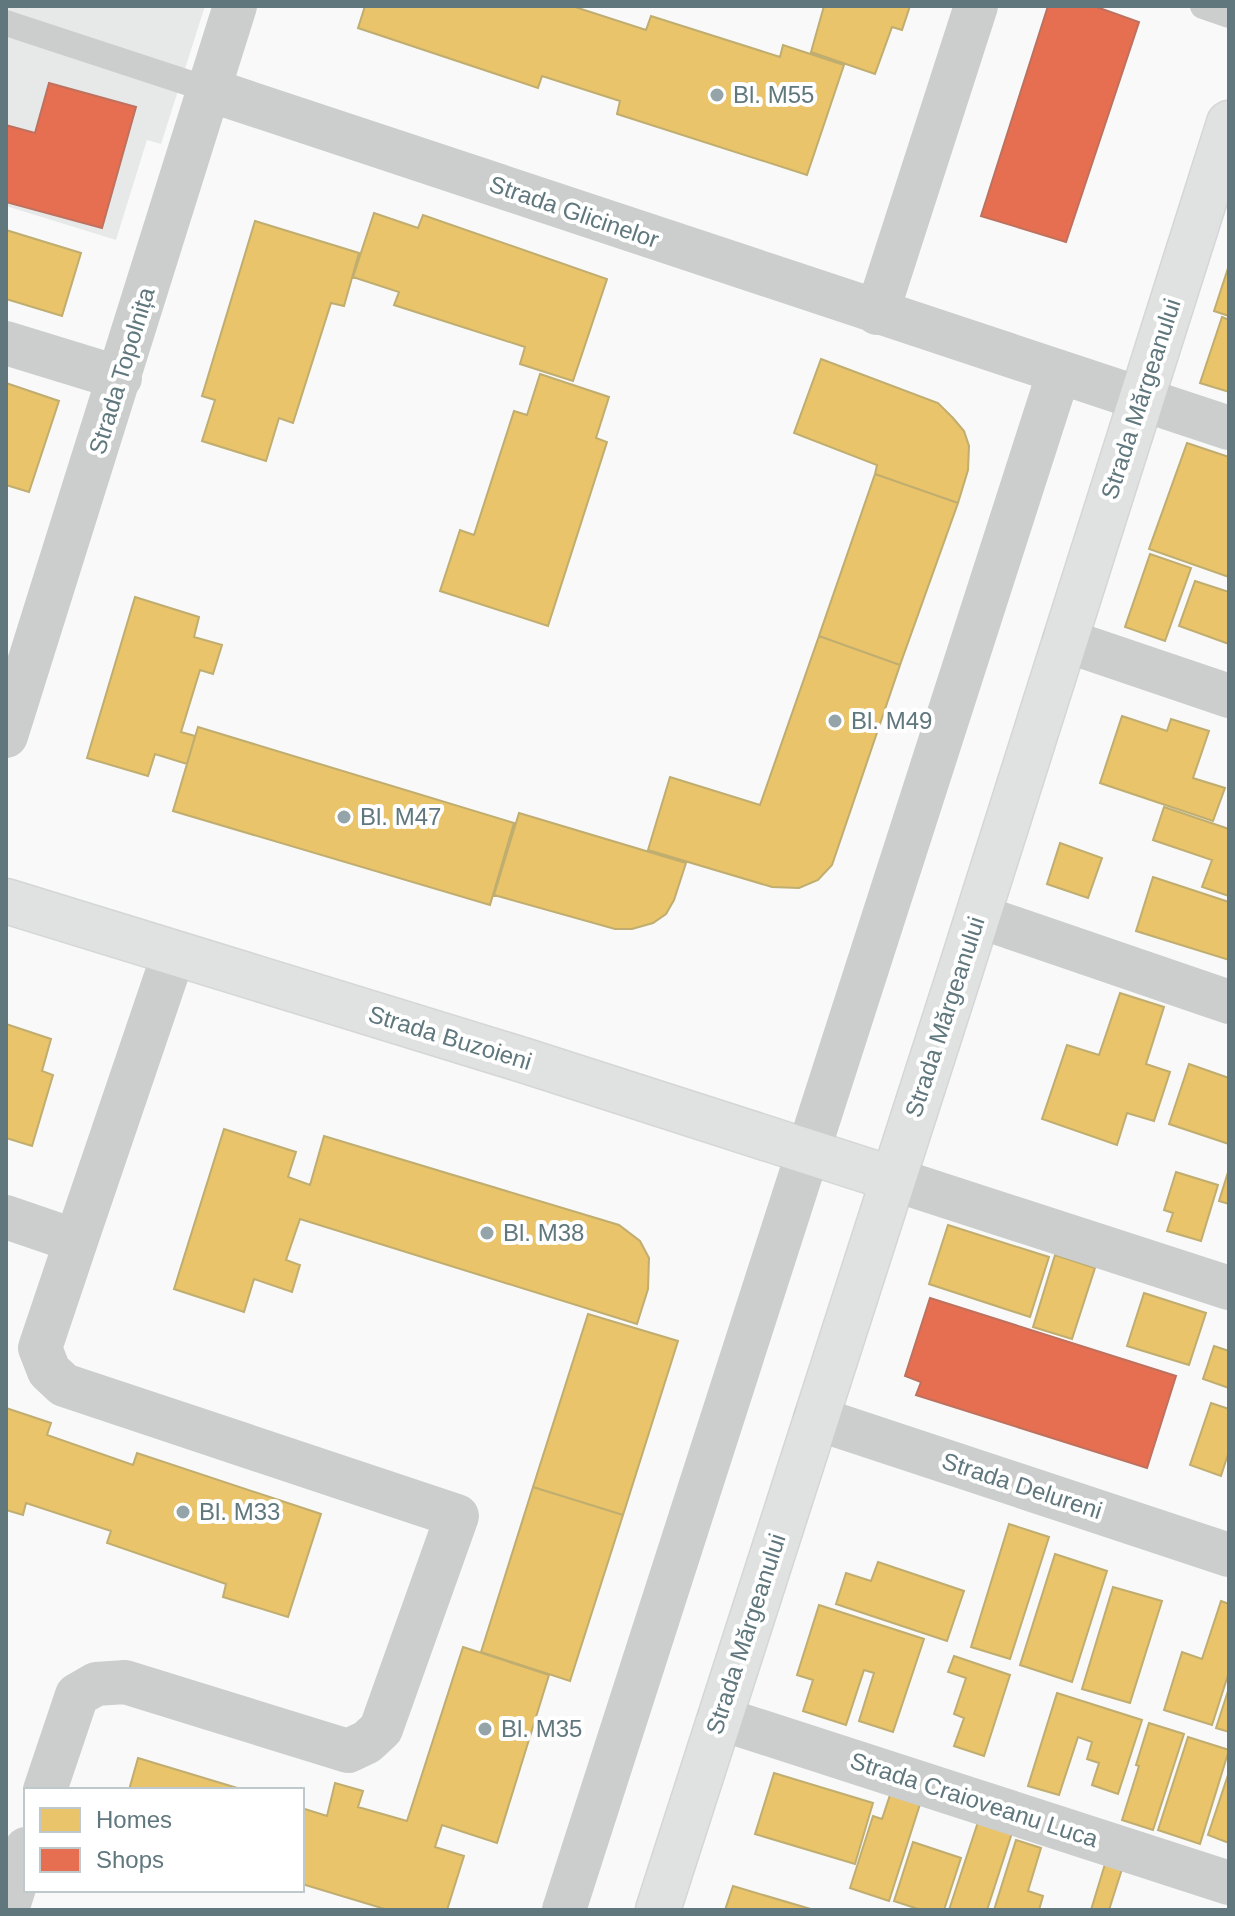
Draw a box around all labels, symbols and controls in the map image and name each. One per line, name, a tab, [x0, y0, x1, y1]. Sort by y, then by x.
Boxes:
place label: Bl. M55	[733, 81, 814, 108]
marker: Bl. M55	[708, 86, 726, 104]
street label: Strada Glicinelor	[486, 170, 662, 253]
street label: Strada Topolnița	[83, 284, 160, 458]
street label: Strada Mărgeanului	[1095, 295, 1186, 503]
place label: Bl. M49	[851, 707, 932, 734]
marker: Bl. M49	[826, 712, 844, 730]
place label: Bl. M47	[360, 803, 441, 830]
marker: Bl. M47	[335, 808, 353, 826]
street label: Strada Mărgeanului	[899, 913, 990, 1121]
street label: Strada Buzoieni	[365, 1000, 535, 1075]
place label: Bl. M38	[503, 1219, 584, 1246]
marker: Bl. M38	[478, 1224, 496, 1242]
street label: Strada Delureni	[939, 1447, 1106, 1524]
place label: Bl. M33	[199, 1498, 280, 1525]
marker: Bl. M33	[174, 1503, 192, 1521]
street label: Strada Mărgeanului	[700, 1530, 791, 1738]
place label: Bl. M35	[501, 1715, 582, 1742]
marker: Bl. M35	[476, 1720, 494, 1738]
street label: Strada Craioveanu Luca	[847, 1747, 1102, 1853]
legend	[24, 1788, 304, 1892]
text: Homes	[96, 1806, 172, 1833]
text: Shops	[96, 1846, 164, 1873]

